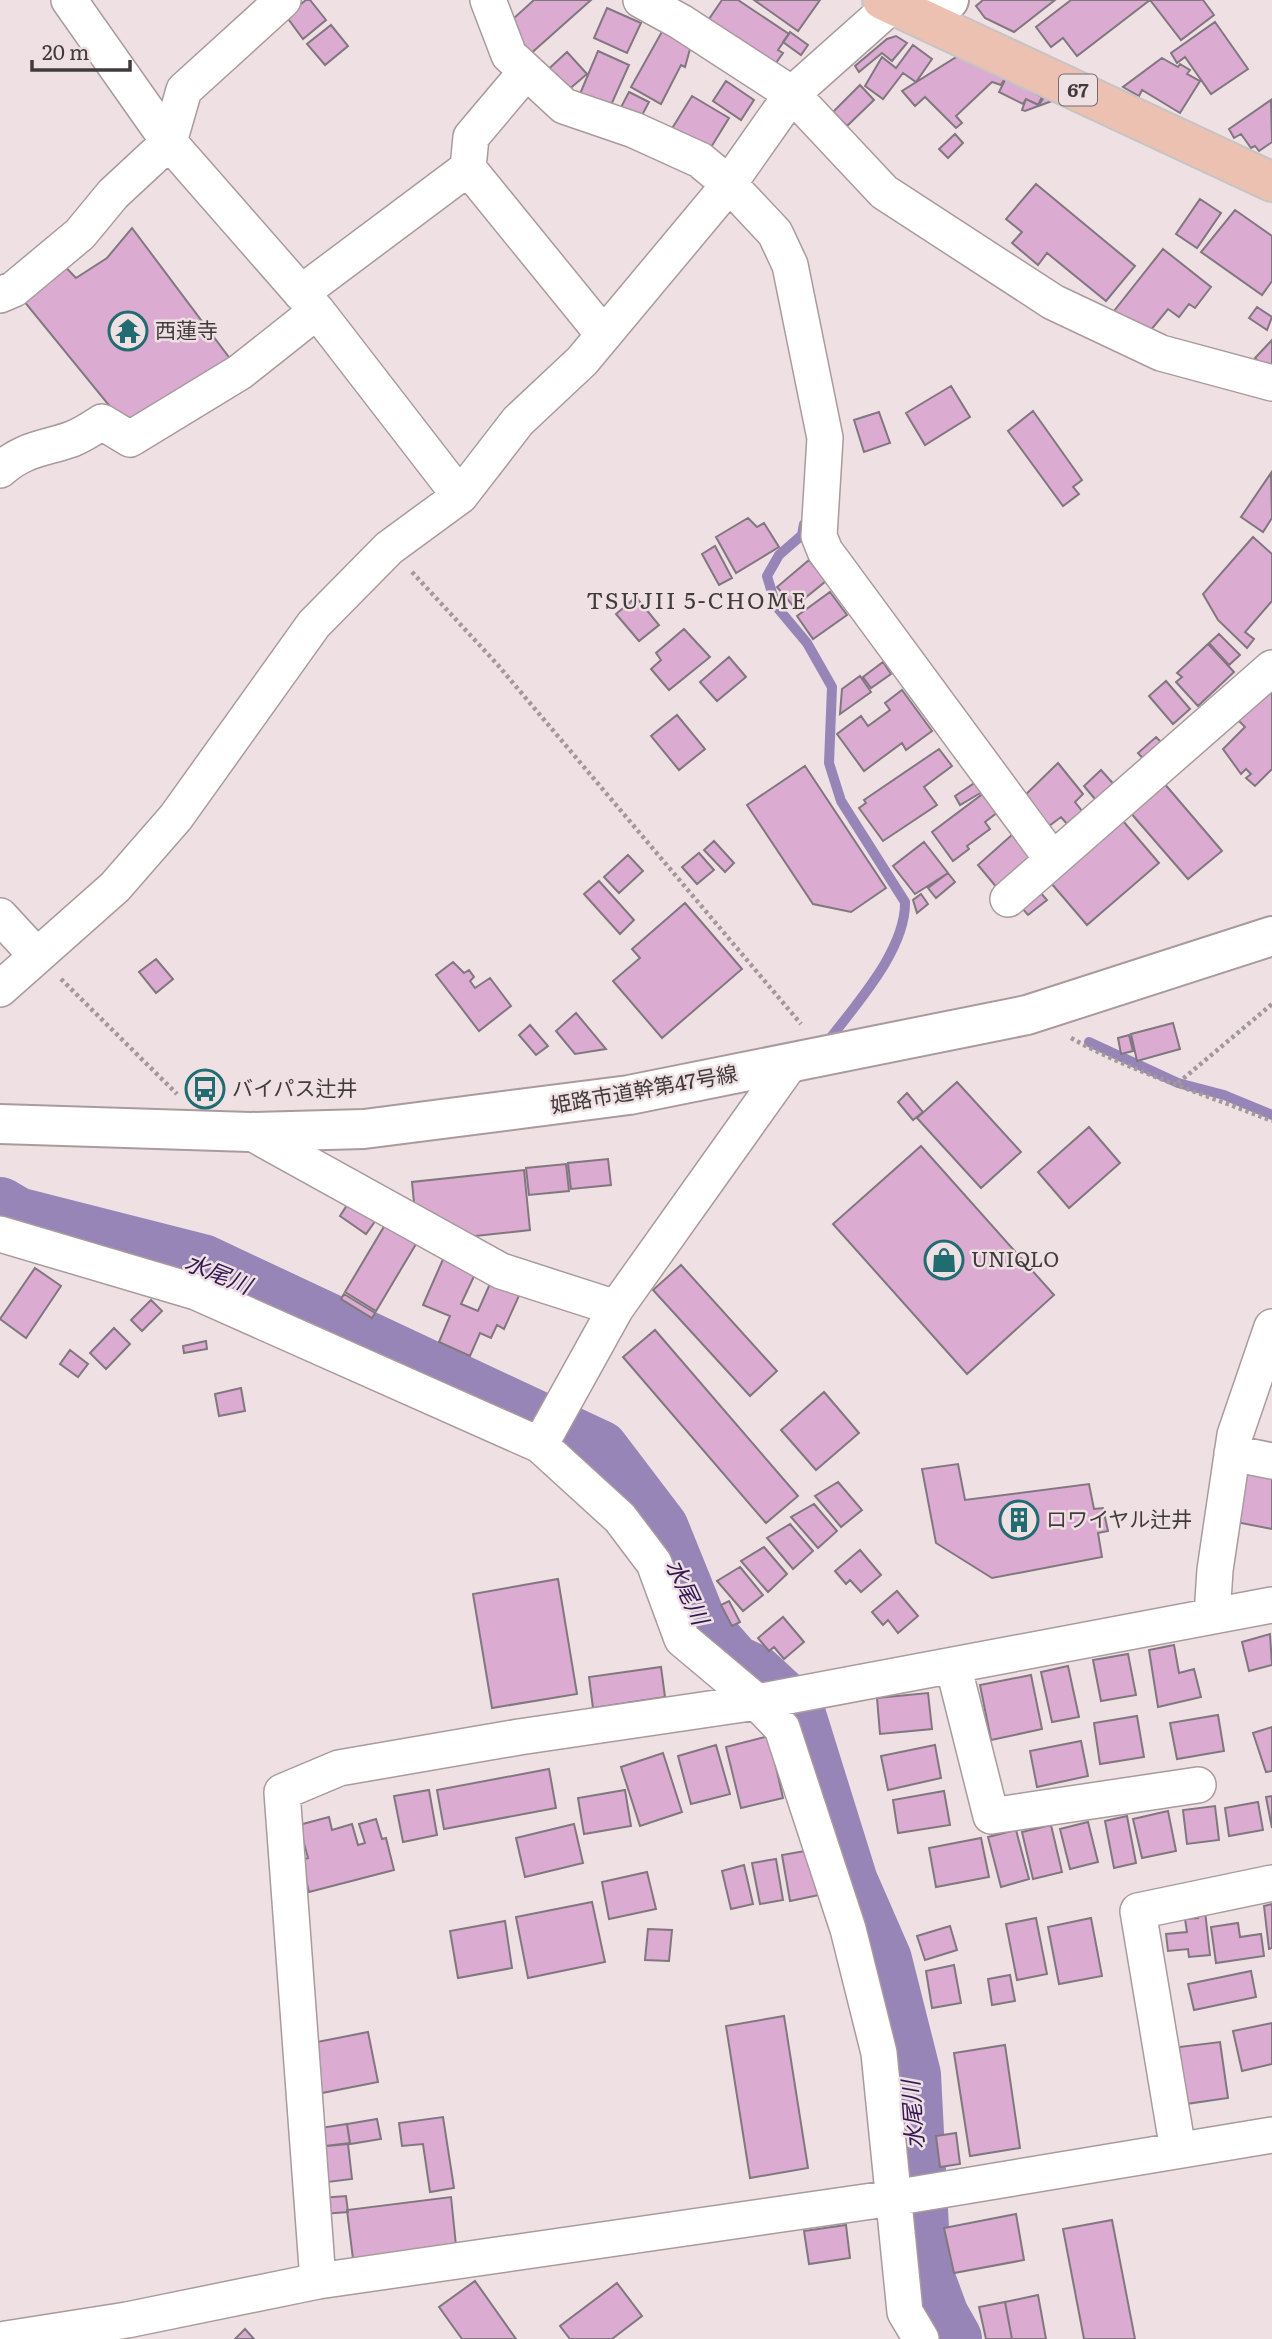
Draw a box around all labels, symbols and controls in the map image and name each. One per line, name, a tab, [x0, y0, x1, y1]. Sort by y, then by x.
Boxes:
scale bar	[32, 28, 130, 72]
text: 20 m	[42, 35, 89, 66]
road number: 67	[1059, 74, 1097, 106]
temple icon: 西蓮寺	[107, 310, 149, 352]
place label: 西蓮寺	[155, 313, 218, 344]
district label: TSUJII 5-CHOME	[586, 582, 808, 616]
street label: 姫路市道幹第47号線	[548, 1056, 740, 1119]
bus stop icon: バイパス辻井	[184, 1068, 226, 1110]
place label: バイパス辻井	[232, 1071, 358, 1102]
shop icon: UNIQLO	[923, 1239, 965, 1281]
place label: UNIQLO	[971, 1242, 1059, 1273]
water label: 水尾川	[180, 1243, 260, 1302]
building icon: ロワイヤル辻井	[998, 1499, 1040, 1541]
place label: ロワイヤル辻井	[1046, 1502, 1192, 1533]
water label: 水尾川	[659, 1553, 720, 1632]
water label: 水尾川	[891, 2077, 930, 2151]

